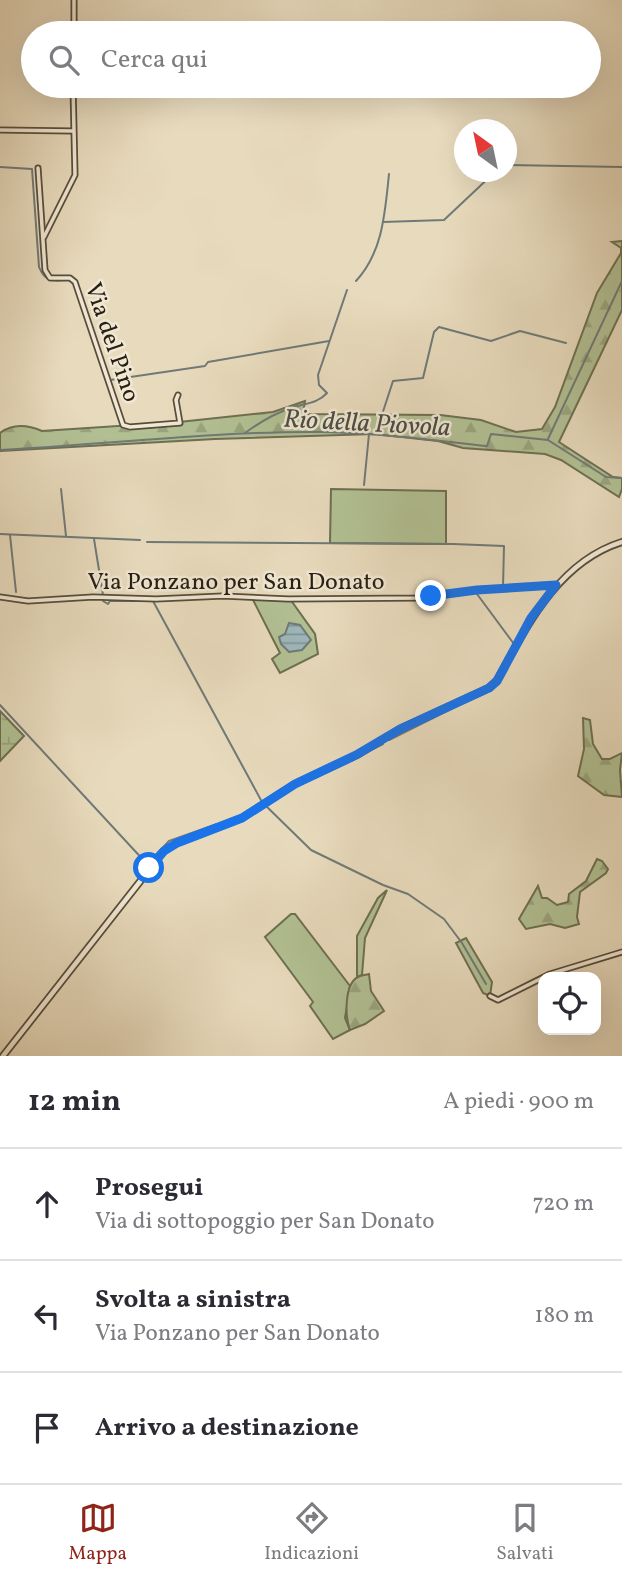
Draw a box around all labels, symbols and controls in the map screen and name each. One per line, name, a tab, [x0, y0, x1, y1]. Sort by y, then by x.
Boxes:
search box	[21, 21, 601, 98]
icon: search	[45, 41, 83, 79]
text: Cerca qui	[101, 42, 208, 78]
north arrow	[454, 119, 517, 182]
street label: Via del Pino	[75, 278, 147, 407]
water label: Rio della Piovola	[282, 402, 451, 446]
street label: Via Ponzano per San Donato	[87, 566, 385, 600]
route end	[415, 580, 446, 611]
route start	[133, 852, 164, 883]
map controls	[538, 972, 601, 1035]
button: locate	[538, 972, 601, 1035]
text: 12 min	[28, 1081, 121, 1123]
text: A piedi · 900 m	[443, 1086, 594, 1118]
text: Prosegui	[95, 1170, 203, 1206]
icon: ahead	[28, 1185, 66, 1223]
text: 720 m	[532, 1188, 594, 1220]
text: Via di sottopoggio per San Donato	[95, 1206, 435, 1238]
text: Svolta a sinistra	[95, 1282, 291, 1318]
icon: left	[28, 1297, 66, 1335]
text: 180 m	[535, 1300, 594, 1332]
text: Via Ponzano per San Donato	[95, 1318, 380, 1350]
icon: arrive	[28, 1409, 66, 1447]
text: Arrivo a destinazione	[95, 1410, 359, 1446]
tab: Mappa	[69, 1499, 127, 1567]
tab: Indicazioni	[264, 1499, 359, 1567]
tab: Salvati	[496, 1499, 553, 1567]

